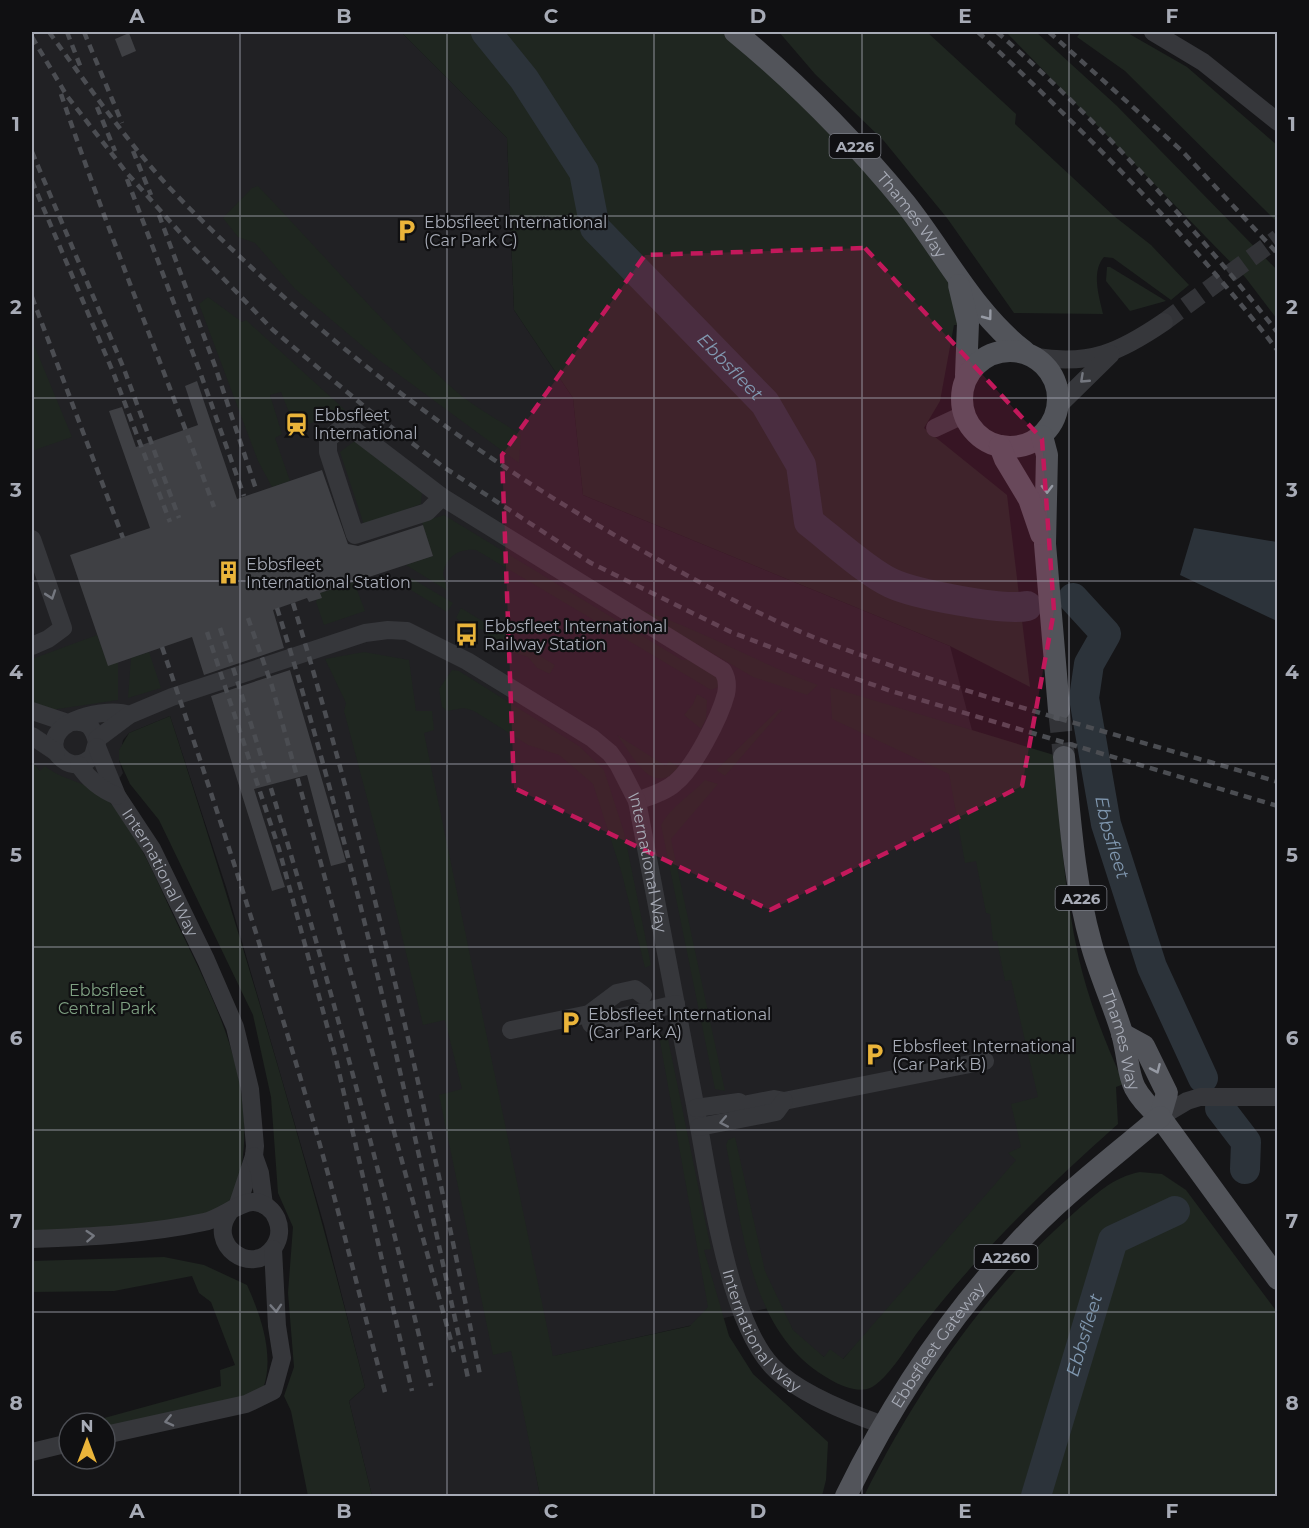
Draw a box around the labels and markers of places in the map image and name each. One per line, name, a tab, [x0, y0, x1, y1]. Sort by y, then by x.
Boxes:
place label: Ebbsfleet International (Car Park C)	[424, 213, 607, 250]
parking icon: Ebbsfleet International (Car Park C)	[393, 218, 419, 244]
place label: Ebbsfleet International	[314, 406, 417, 443]
station icon: Ebbsfleet International	[283, 411, 309, 437]
place label: Ebbsfleet International Station	[246, 555, 411, 592]
building icon: Ebbsfleet International Station	[215, 560, 241, 586]
place label: Ebbsfleet International Railway Station	[484, 617, 667, 654]
bus stop icon: Ebbsfleet International Railway Station	[453, 622, 479, 648]
place label: Ebbsfleet International (Car Park A)	[588, 1005, 771, 1042]
parking icon: Ebbsfleet International (Car Park A)	[557, 1010, 583, 1036]
place label: Ebbsfleet International (Car Park B)	[892, 1037, 1075, 1074]
parking icon: Ebbsfleet International (Car Park B)	[861, 1042, 887, 1068]

